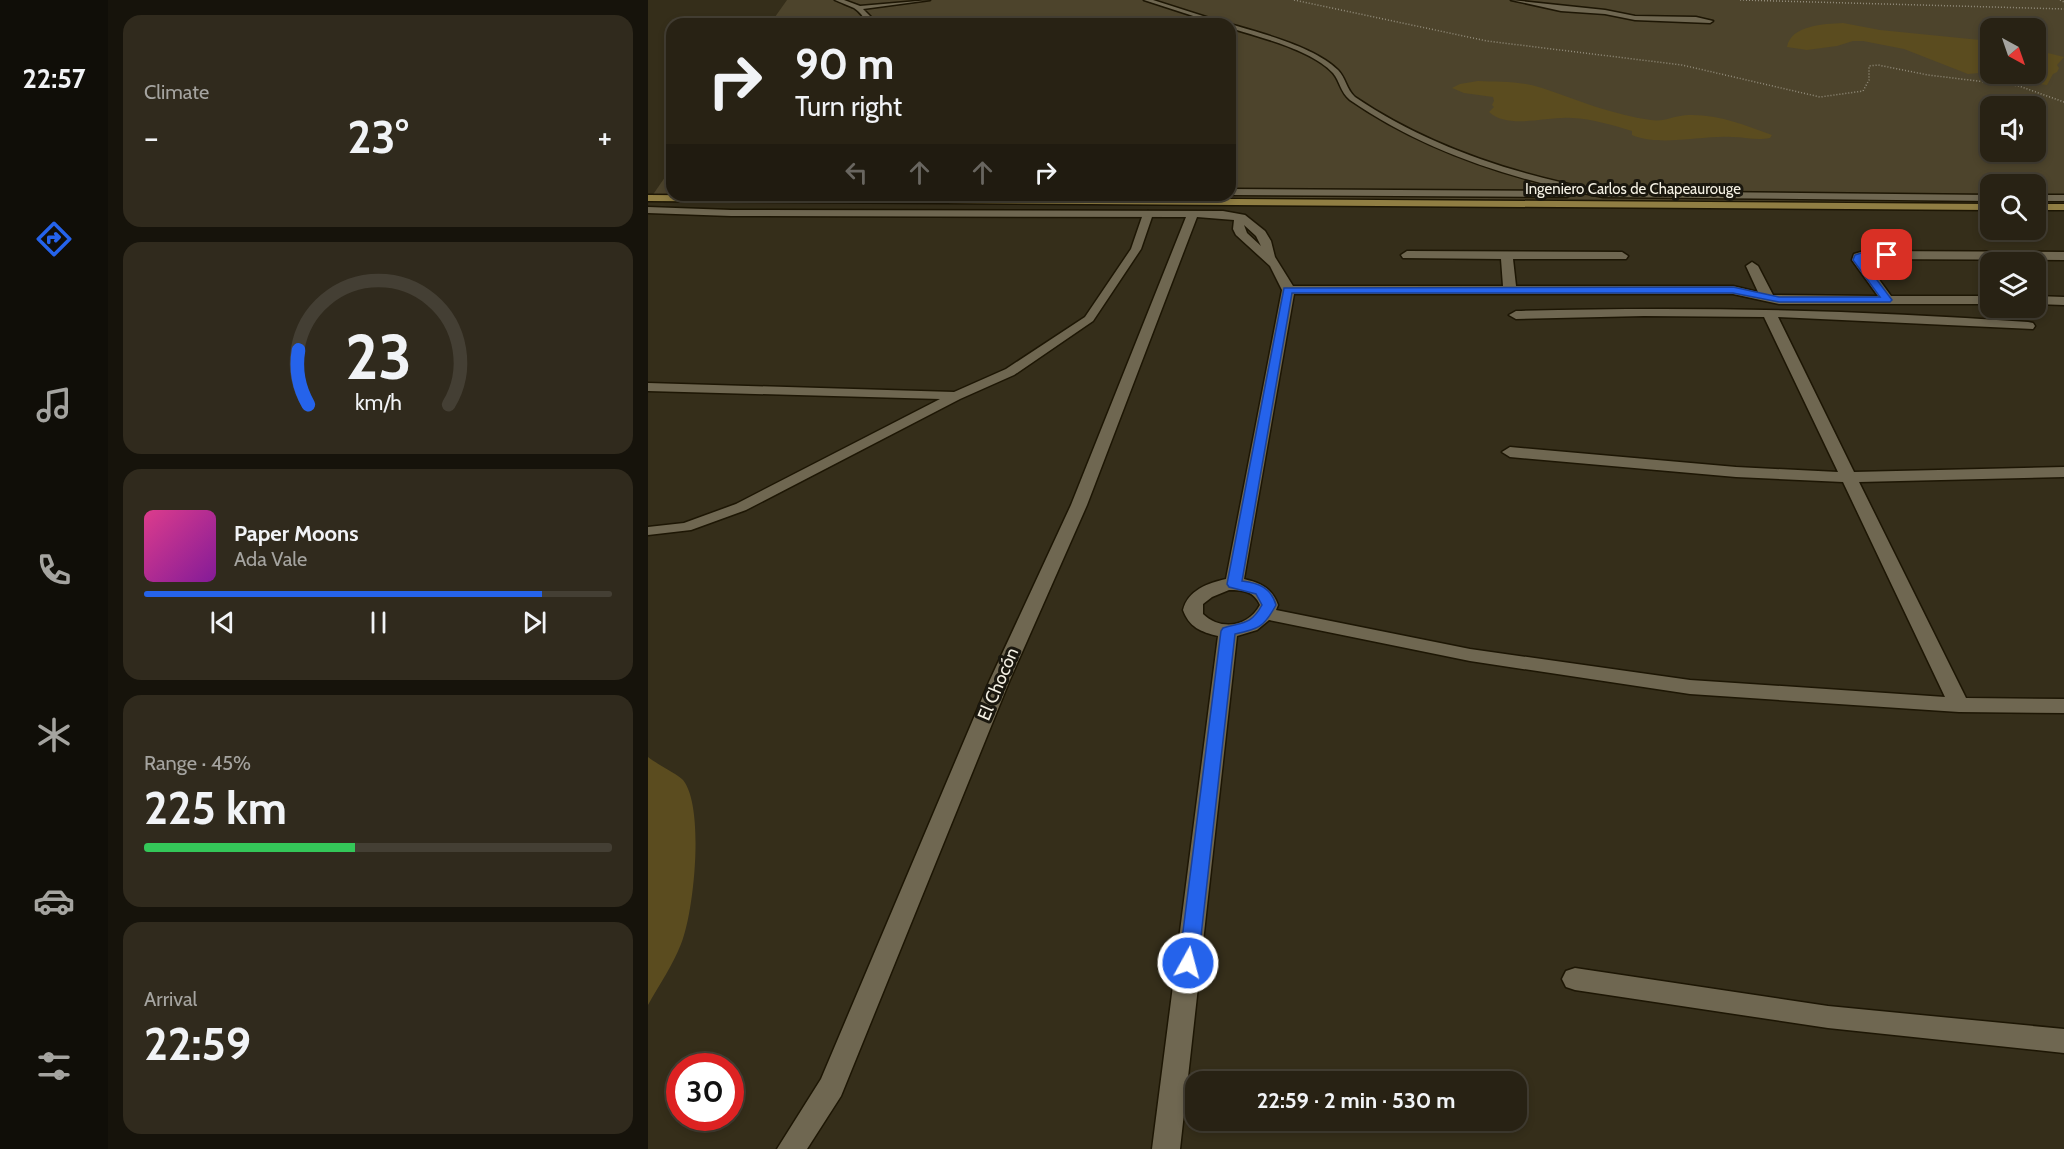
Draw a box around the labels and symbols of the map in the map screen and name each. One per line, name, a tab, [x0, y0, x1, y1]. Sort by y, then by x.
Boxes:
north arrow	[1980, 18, 2046, 84]
street label: Ingeniero Carlos de Chapeaurouge	[1525, 180, 1741, 198]
pin	[1861, 229, 1912, 280]
street label: El Chocón	[973, 644, 1023, 724]
position arrow	[1156, 931, 1220, 995]
speed limit sign: 30	[666, 1053, 744, 1131]

